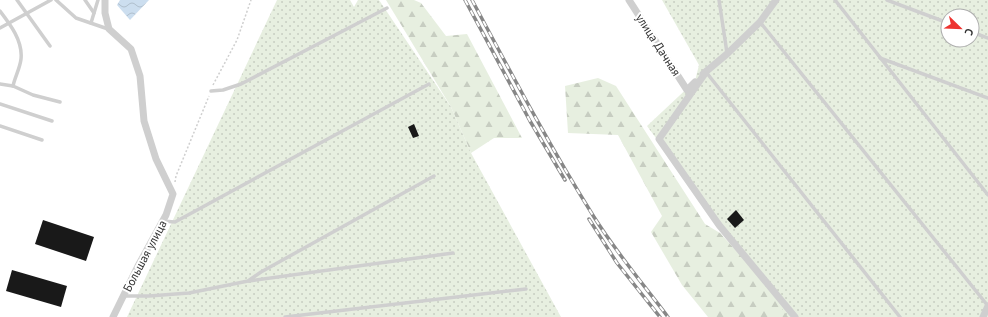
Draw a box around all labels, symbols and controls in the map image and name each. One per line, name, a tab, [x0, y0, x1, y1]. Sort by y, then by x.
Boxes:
north arrow	[940, 8, 980, 48]
street label: улица Дачная	[633, 11, 684, 79]
text: С	[962, 26, 977, 37]
street label: Большая улица	[119, 217, 170, 294]

